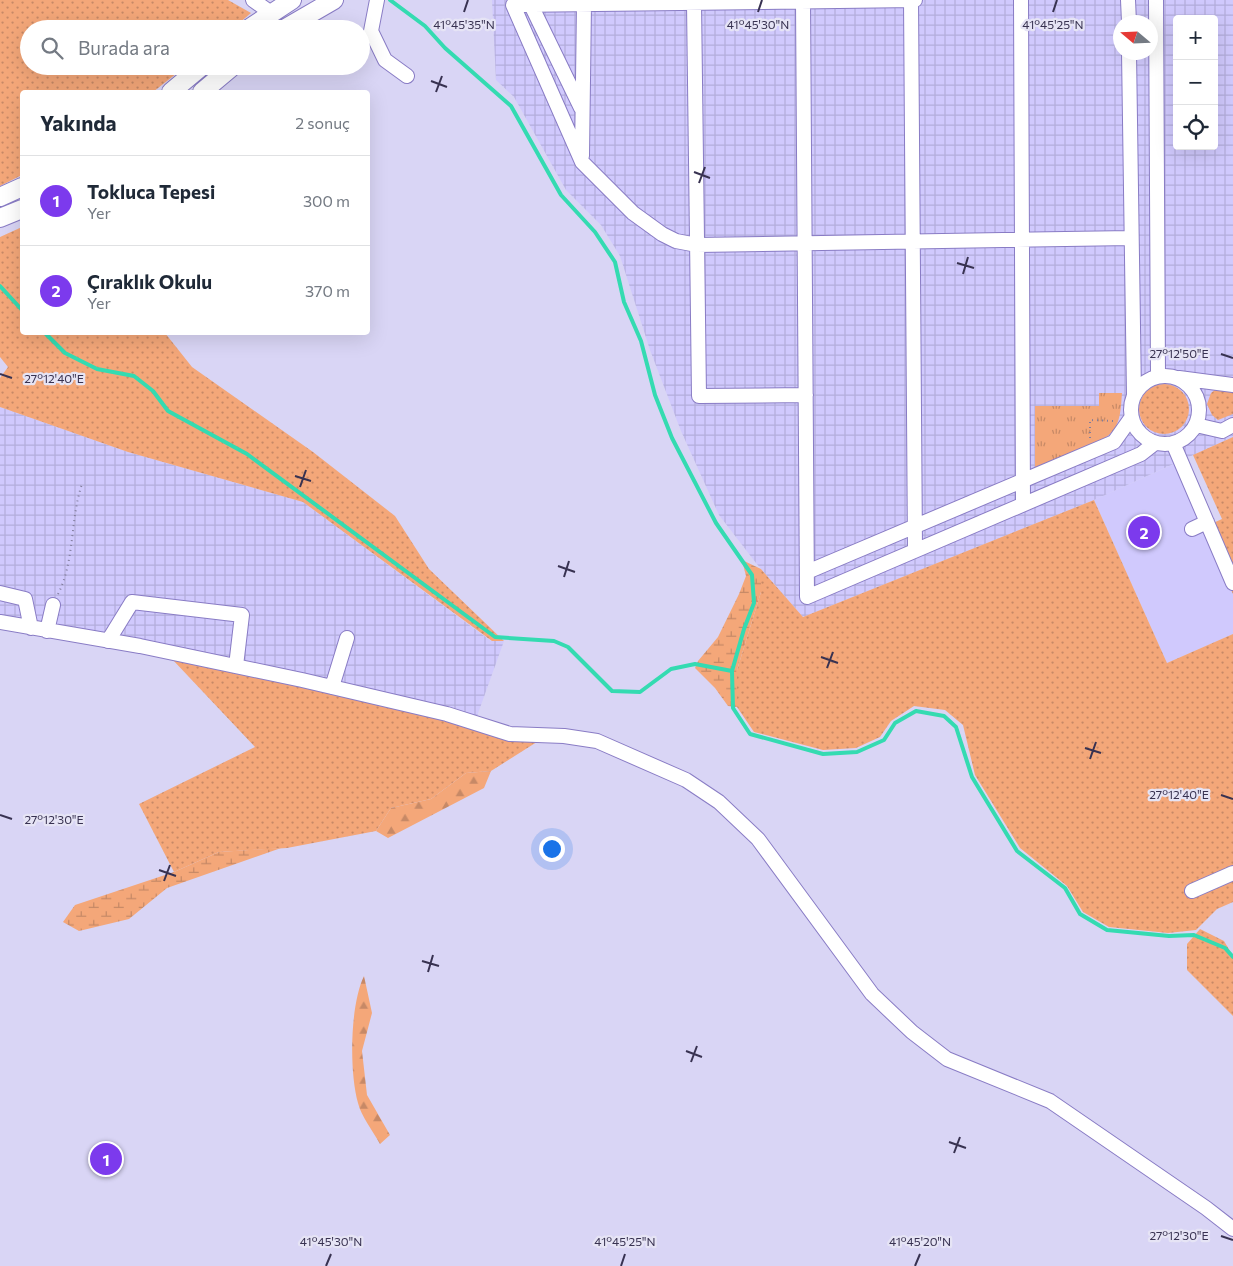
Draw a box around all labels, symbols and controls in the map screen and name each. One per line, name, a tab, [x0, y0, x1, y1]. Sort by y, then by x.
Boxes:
north arrow	[1113, 15, 1158, 60]
map controls	[1173, 15, 1218, 150]
button: +	[1173, 15, 1218, 60]
text: 41°45'35"N	[433, 17, 495, 31]
text: 41°45'30"N	[727, 17, 789, 31]
text: 41°45'25"N	[1022, 17, 1084, 31]
search box	[20, 20, 370, 75]
icon: search	[38, 34, 66, 62]
text: Burada ara	[78, 36, 170, 59]
button: −	[1173, 60, 1218, 105]
button: locate	[1173, 105, 1218, 150]
text: Yakında	[40, 110, 117, 135]
text: 2 sonuç	[295, 113, 350, 132]
text: Tokluca Tepesi	[87, 180, 215, 203]
text: 1	[52, 191, 60, 210]
text: 300 m	[303, 191, 350, 210]
text: Yer	[87, 203, 111, 222]
text: Çıraklık Okulu	[87, 270, 212, 293]
text: 2	[51, 281, 61, 300]
text: 370 m	[305, 281, 350, 300]
text: Yer	[87, 293, 111, 312]
text: 27°12'50"E	[1149, 346, 1209, 360]
text: 27°12'40"E	[24, 371, 84, 385]
pin: 2	[1128, 513, 1160, 551]
text: 27°12'40"E	[1149, 787, 1209, 801]
text: 27°12'30"E	[24, 812, 84, 826]
your location	[539, 836, 565, 862]
pin: 1	[90, 1140, 122, 1178]
text: 27°12'30"E	[1149, 1228, 1209, 1242]
text: 41°45'30"N	[300, 1234, 362, 1248]
text: 41°45'25"N	[594, 1234, 656, 1248]
text: 41°45'20"N	[889, 1234, 951, 1248]

